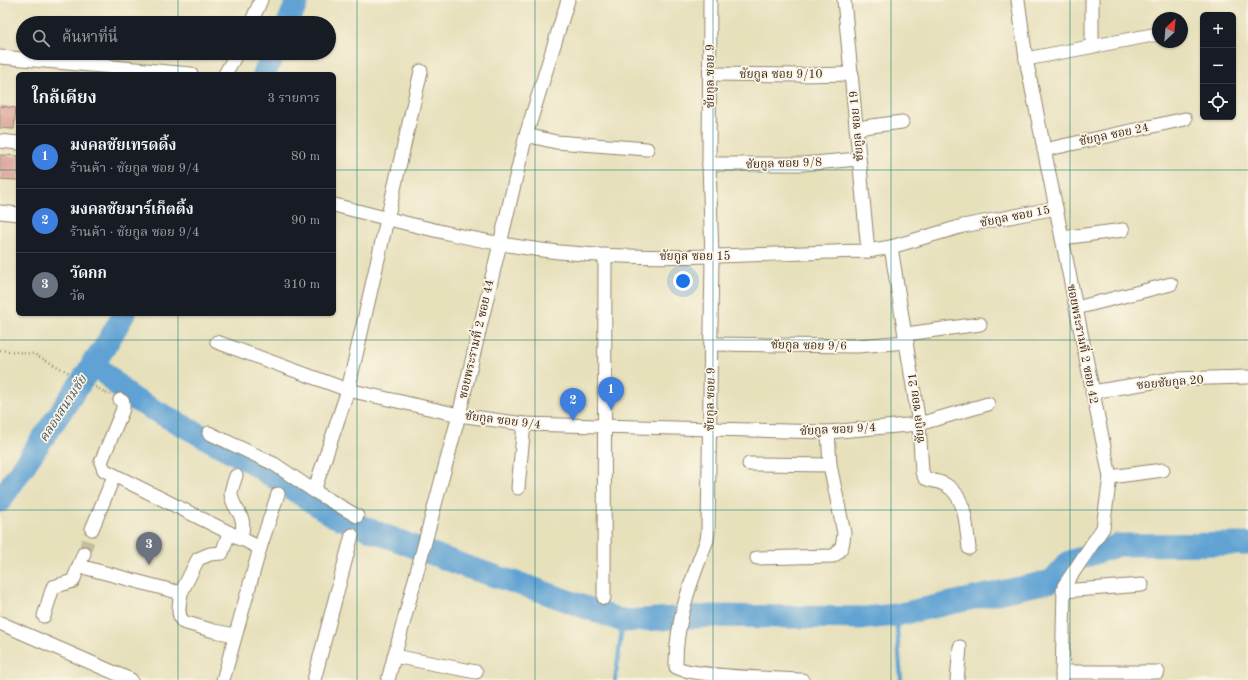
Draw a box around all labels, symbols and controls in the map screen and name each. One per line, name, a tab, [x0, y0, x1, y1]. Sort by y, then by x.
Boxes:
north arrow	[1152, 12, 1188, 48]
map controls	[1200, 12, 1236, 120]
button: +	[1200, 12, 1236, 48]
search box	[16, 16, 336, 60]
icon: search	[30, 27, 52, 49]
text: ค้นหาที่นี่	[62, 31, 118, 46]
street label: ชัยกูล ซอย 9	[703, 44, 718, 108]
button: −	[1200, 48, 1236, 84]
street label: ชัยกูล ซอย 9/10	[739, 67, 823, 82]
button: locate	[1200, 84, 1236, 120]
text: ใกล้เคียง	[32, 90, 97, 107]
street label: ชัยกูล ซอย 19	[846, 90, 867, 162]
text: 3 รายการ	[267, 92, 320, 105]
street label: ชัยกูล ซอย 24	[1078, 120, 1150, 149]
text: มงคลชัยเทรดดิ้ง	[70, 139, 176, 154]
text: 1	[41, 150, 49, 163]
text: 80 m	[291, 150, 320, 163]
street label: ชัยกูล ซอย 9/8	[746, 155, 822, 172]
text: ร้านค้า · ชัยกูล ซอย 9/4	[70, 162, 199, 175]
street label: ชัยกูล ซอย 15	[979, 202, 1051, 231]
text: มงคลชัยมาร์เก็ตติ้ง	[70, 203, 194, 218]
text: 2	[41, 214, 49, 227]
text: 90 m	[291, 214, 320, 227]
text: ร้านค้า · ชัยกูล ซอย 9/4	[70, 226, 199, 239]
street label: ชัยกูล ซอย 15	[660, 249, 730, 264]
text: วัดกก	[70, 267, 107, 282]
your location	[673, 271, 693, 291]
text: 3	[41, 278, 49, 291]
text: 310 m	[283, 278, 320, 291]
street label: ซอยพระรามที่ 2 ซอย 44	[454, 278, 497, 400]
street label: ซอยพระรามที่ 2 ซอย 42	[1065, 283, 1103, 405]
text: วัด	[70, 290, 85, 303]
street label: ชัยกูล ซอย 9/6	[771, 337, 847, 354]
street label: ชัยกูล ซอย 9	[702, 367, 719, 431]
water label: คลองสนามชัย	[36, 372, 90, 444]
street label: ชัยกูล ซอย 21	[905, 372, 928, 444]
street label: ซอยชัยกูล 20	[1136, 372, 1204, 393]
pin: 1	[598, 377, 624, 410]
pin: 2	[560, 388, 586, 421]
street label: ชัยกูล ซอย 9/4	[464, 408, 542, 433]
street label: ชัยกูล ซอย 9/4	[800, 420, 876, 439]
pin: 3	[136, 532, 162, 565]

